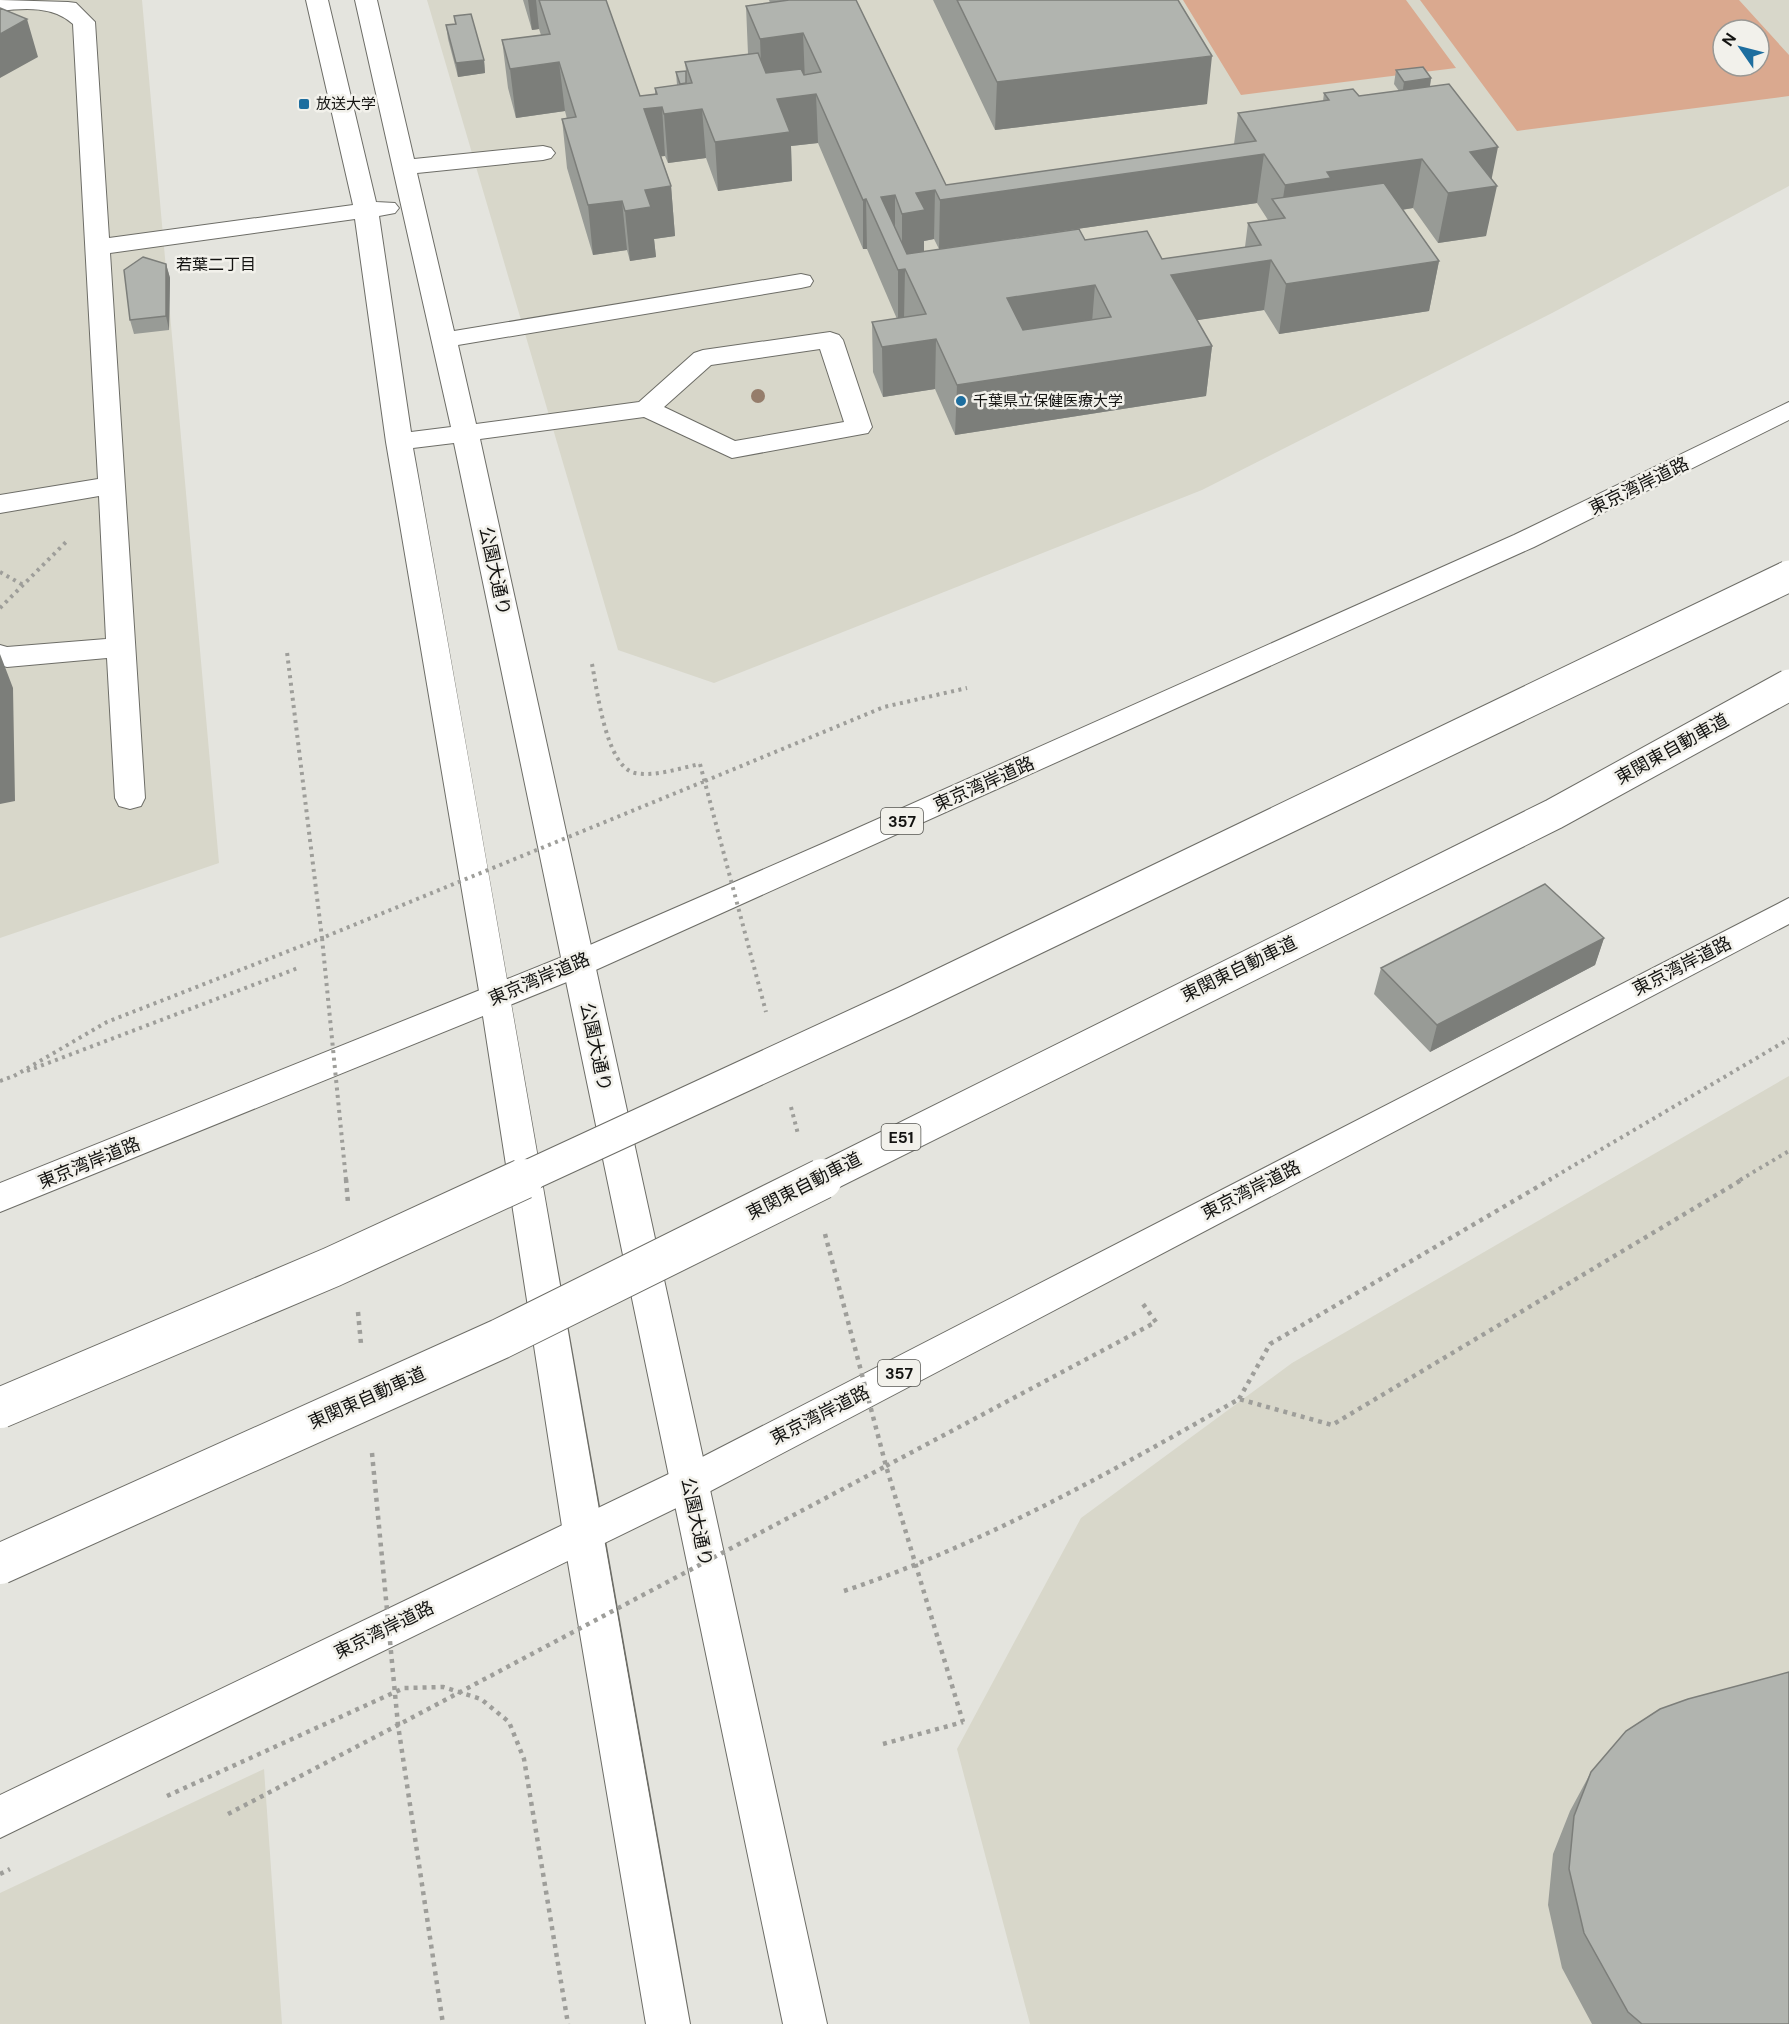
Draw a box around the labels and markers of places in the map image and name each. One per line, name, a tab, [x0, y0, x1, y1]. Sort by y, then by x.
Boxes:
place label: 放送大学	[316, 94, 376, 114]
marker: 放送大学	[297, 97, 311, 111]
place label: 千葉県立保健医療大学	[973, 391, 1123, 411]
marker: 千葉県立保健医療大学	[954, 394, 968, 408]

